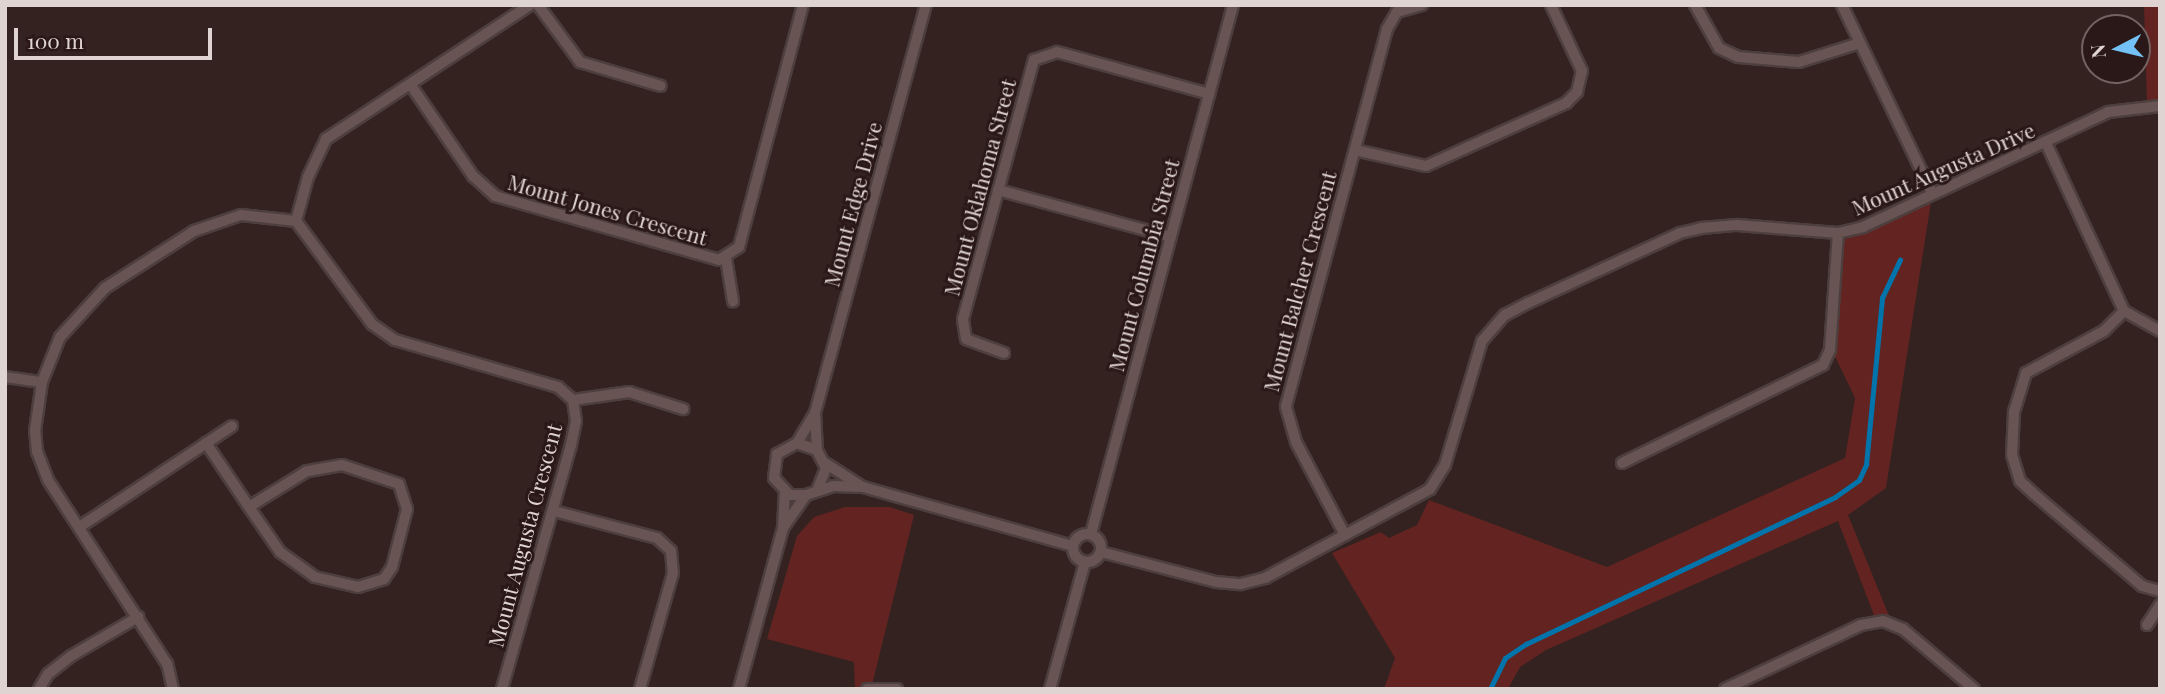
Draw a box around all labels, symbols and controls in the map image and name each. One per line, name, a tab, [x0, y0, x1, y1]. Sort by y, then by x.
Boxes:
scale bar	[18, 14, 215, 58]
north arrow	[2081, 14, 2151, 84]
text: 100 m	[27, 26, 84, 54]
text: N	[2083, 43, 2111, 60]
street label: Mount Oklahoma Street	[938, 75, 1020, 299]
street label: Mount Augusta Drive	[1847, 116, 2039, 220]
street label: Mount Edge Drive	[818, 119, 886, 289]
street label: Mount Columbia Street	[1102, 156, 1184, 374]
street label: Mount Jones Crescent	[505, 168, 711, 250]
street label: Mount Balcher Crescent	[1257, 168, 1341, 394]
street label: Mount Augusta Crescent	[482, 420, 566, 650]

